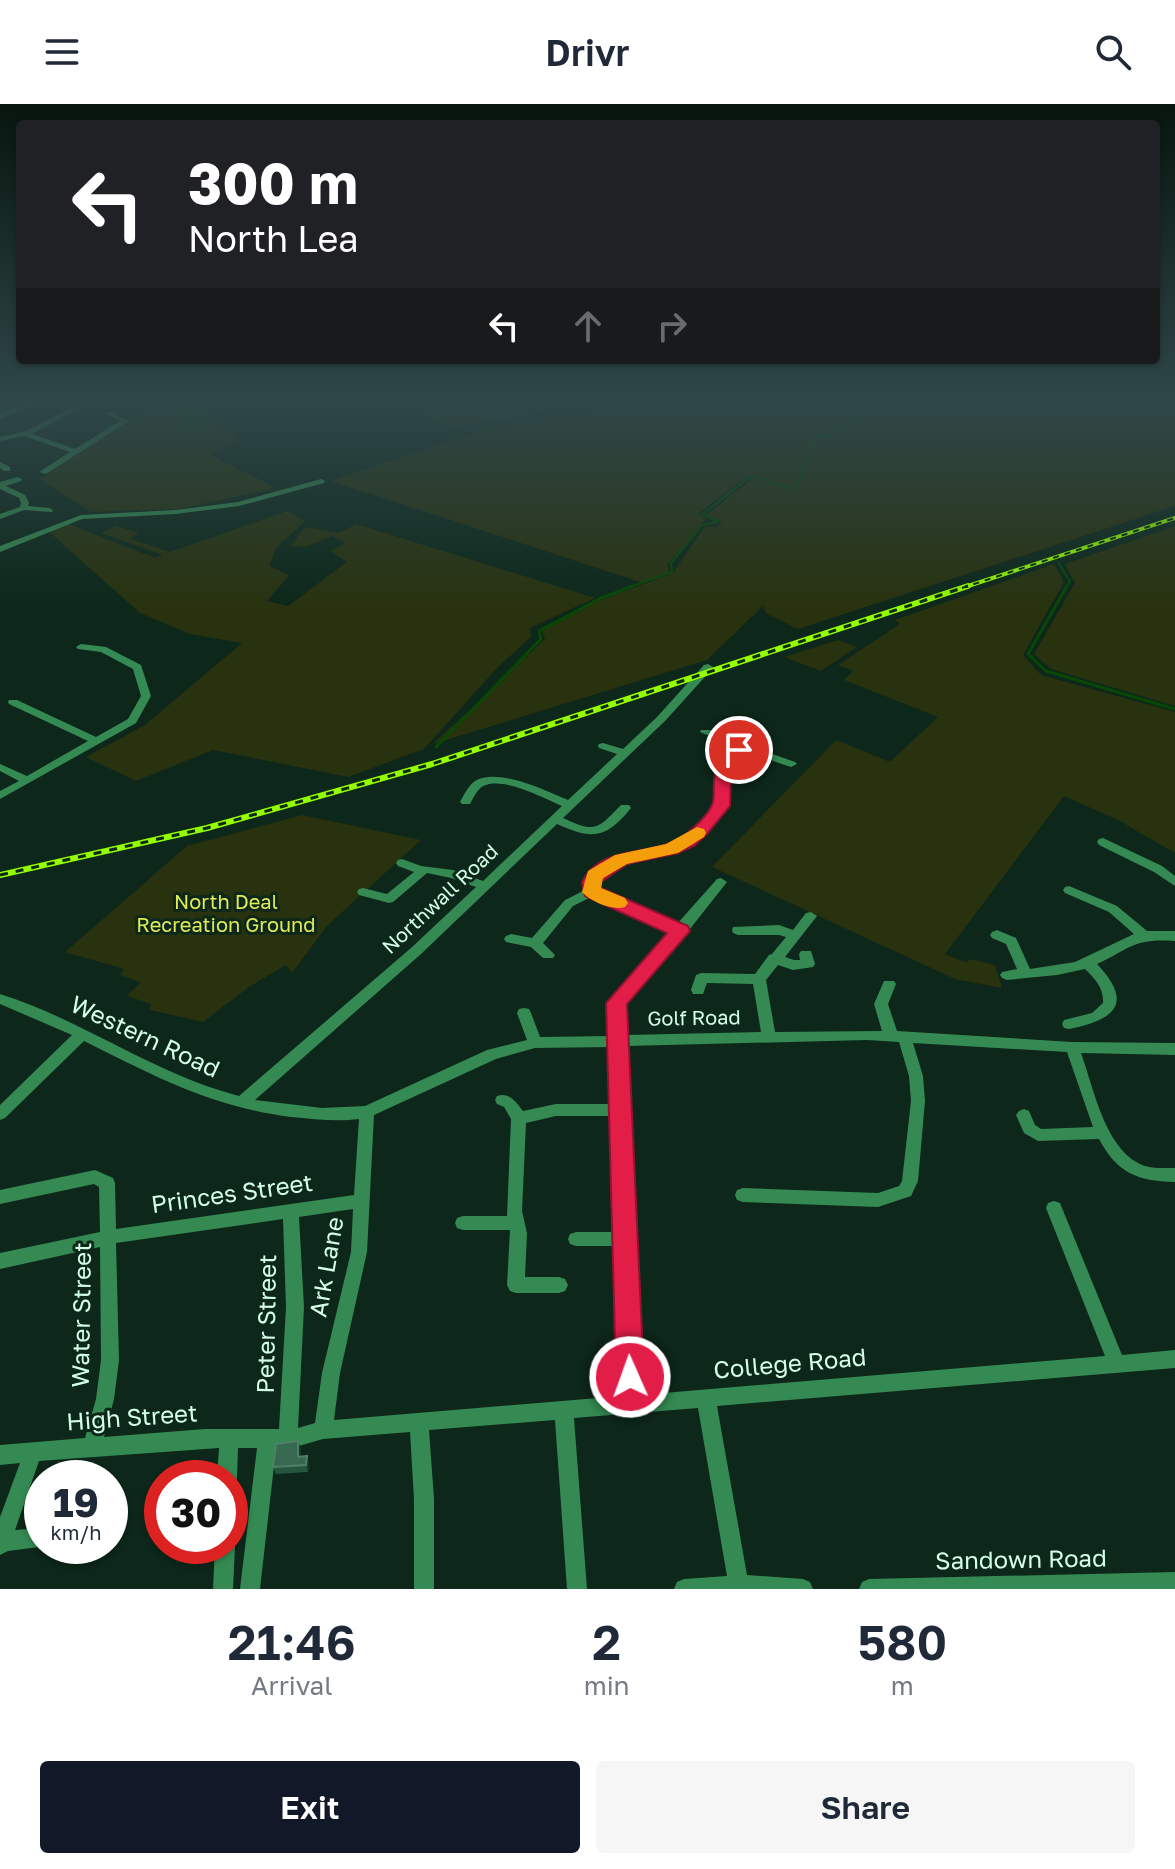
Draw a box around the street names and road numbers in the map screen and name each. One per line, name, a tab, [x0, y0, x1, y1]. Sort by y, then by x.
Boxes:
street label: Northwall Road	[376, 839, 502, 958]
street label: Western Road	[66, 988, 225, 1083]
street label: Golf Road	[647, 1004, 741, 1030]
street label: Princes Street	[149, 1167, 315, 1218]
street label: Ark Lane	[302, 1214, 349, 1319]
street label: Water Street	[65, 1242, 96, 1388]
street label: Peter Street	[250, 1254, 281, 1394]
street label: College Road	[712, 1341, 867, 1384]
street label: High Street	[65, 1397, 198, 1436]
street label: Sandown Road	[935, 1543, 1107, 1574]

